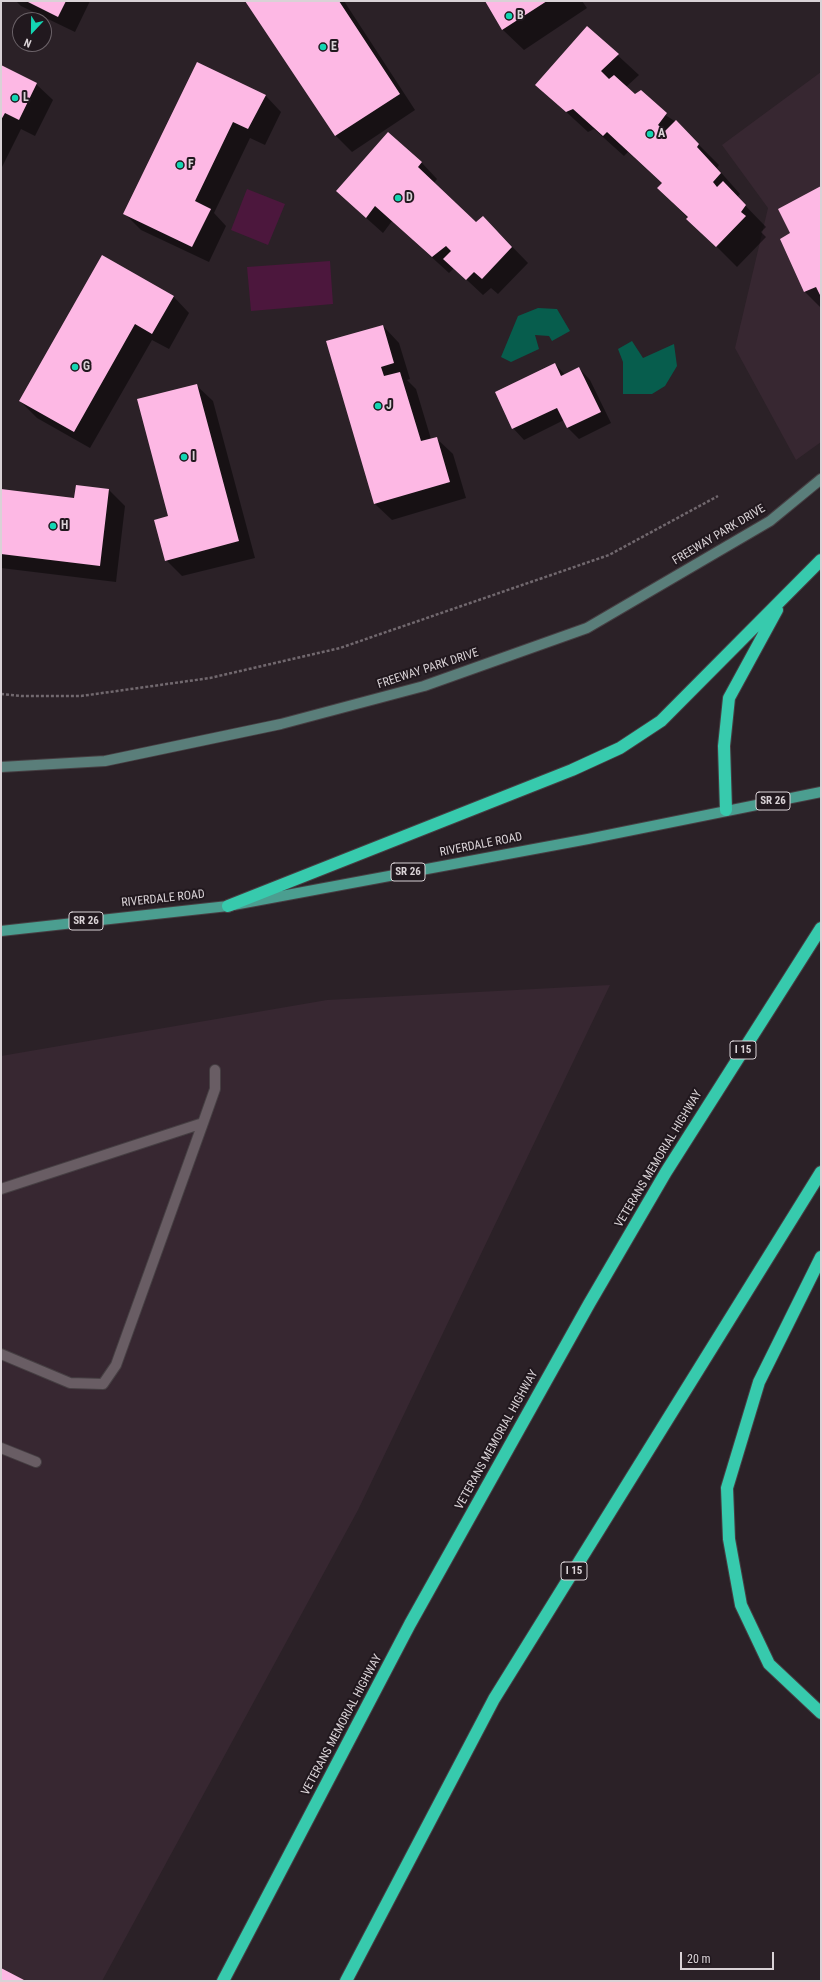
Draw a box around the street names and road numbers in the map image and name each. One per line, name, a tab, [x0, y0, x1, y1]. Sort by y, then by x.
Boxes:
street label: FREEWAY PARK DRIVE	[670, 502, 768, 568]
street label: FREEWAY PARK DRIVE	[376, 646, 480, 692]
road number: SR 26	[756, 792, 790, 810]
street label: RIVERDALE ROAD	[439, 830, 523, 860]
road number: SR 26	[391, 863, 425, 881]
street label: RIVERDALE ROAD	[121, 887, 205, 911]
road number: SR 26	[69, 912, 103, 930]
road number: I 15	[730, 1041, 756, 1059]
street label: VETERANS MEMORIAL HIGHWAY	[612, 1088, 706, 1230]
street label: VETERANS MEMORIAL HIGHWAY	[453, 1368, 541, 1512]
road number: I 15	[561, 1562, 587, 1580]
street label: VETERANS MEMORIAL HIGHWAY	[299, 1652, 385, 1798]

